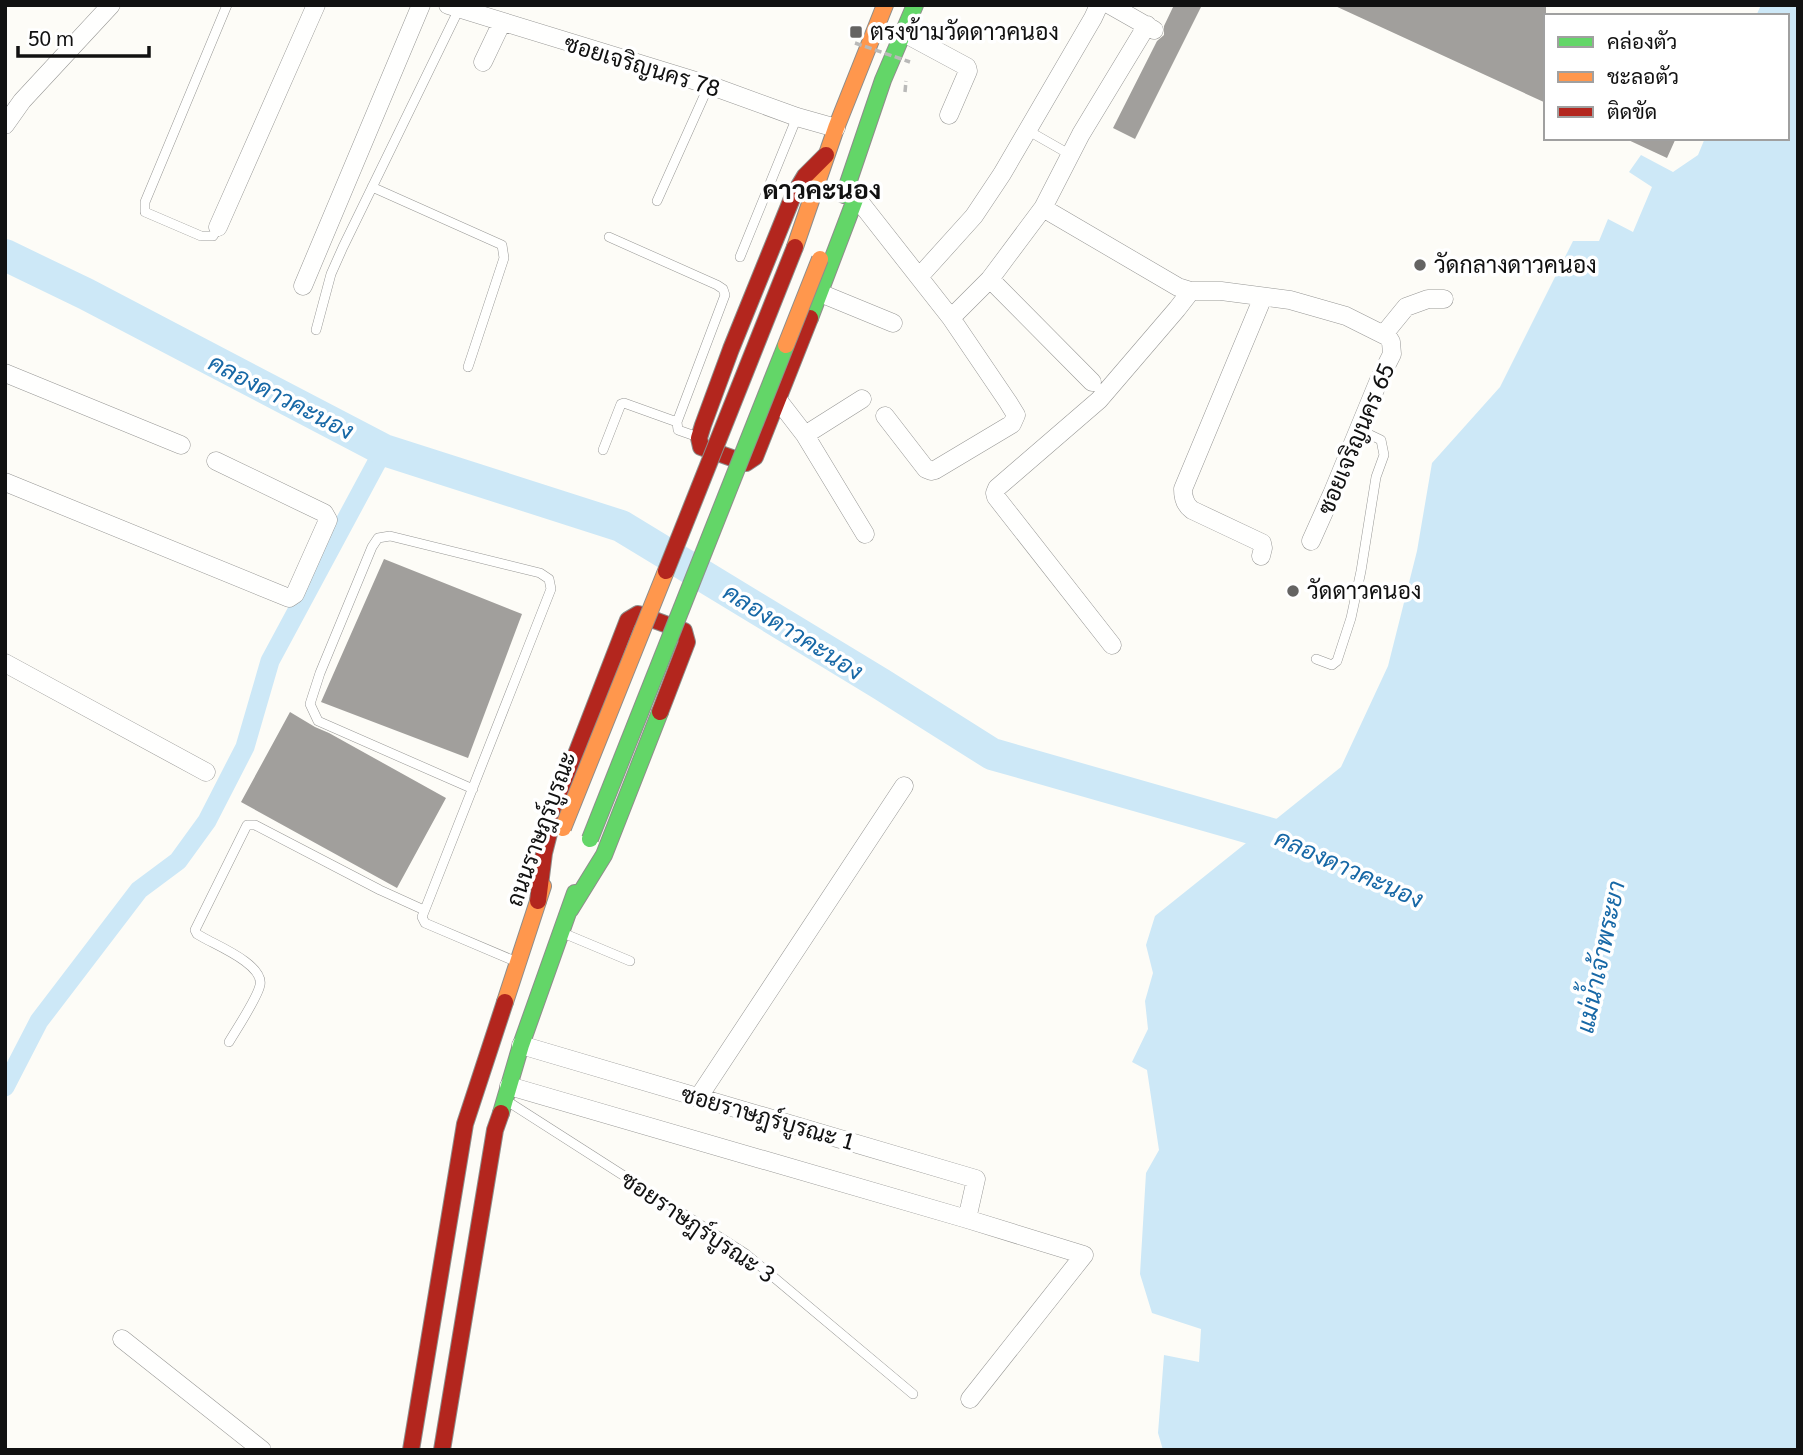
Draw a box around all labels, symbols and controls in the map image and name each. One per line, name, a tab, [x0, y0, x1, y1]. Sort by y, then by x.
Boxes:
scale bar	[18, 14, 149, 58]
legend	[1544, 14, 1789, 140]
place label: ตรงข้ามวัดดาวคนอง	[870, 15, 1059, 45]
text: 50 m	[28, 24, 74, 51]
marker: ตรงข้ามวัดดาวคนอง	[848, 24, 864, 40]
street label: ซอยเจริญนคร 78	[561, 26, 724, 103]
text: คล่องตัว	[1607, 27, 1677, 54]
text: ชะลอตัว	[1607, 62, 1679, 89]
text: ติดขัด	[1607, 97, 1657, 124]
district label: ดาวคะนอง	[763, 171, 881, 205]
place label: วัดกลางดาวคนอง	[1434, 248, 1597, 278]
marker: วัดกลางดาวคนอง	[1412, 257, 1428, 273]
water label: คลองดาวคะนอง	[204, 345, 360, 446]
street label: ซอยเจริญนคร 65	[1309, 358, 1400, 519]
place label: วัดดาวคนอง	[1307, 574, 1421, 604]
water label: คลองดาวคะนอง	[718, 575, 870, 686]
marker: วัดดาวคนอง	[1285, 583, 1301, 599]
street label: ถนนราษฎร์บูรณะ	[497, 747, 585, 911]
water label: คลองดาวคะนอง	[1271, 820, 1429, 914]
water label: แม่น้ำเจ้าพระยา	[1565, 877, 1631, 1036]
street label: ซอยราษฎร์บูรณะ 1	[677, 1077, 859, 1159]
street label: ซอยราษฎร์บูรณะ 3	[614, 1163, 782, 1291]

